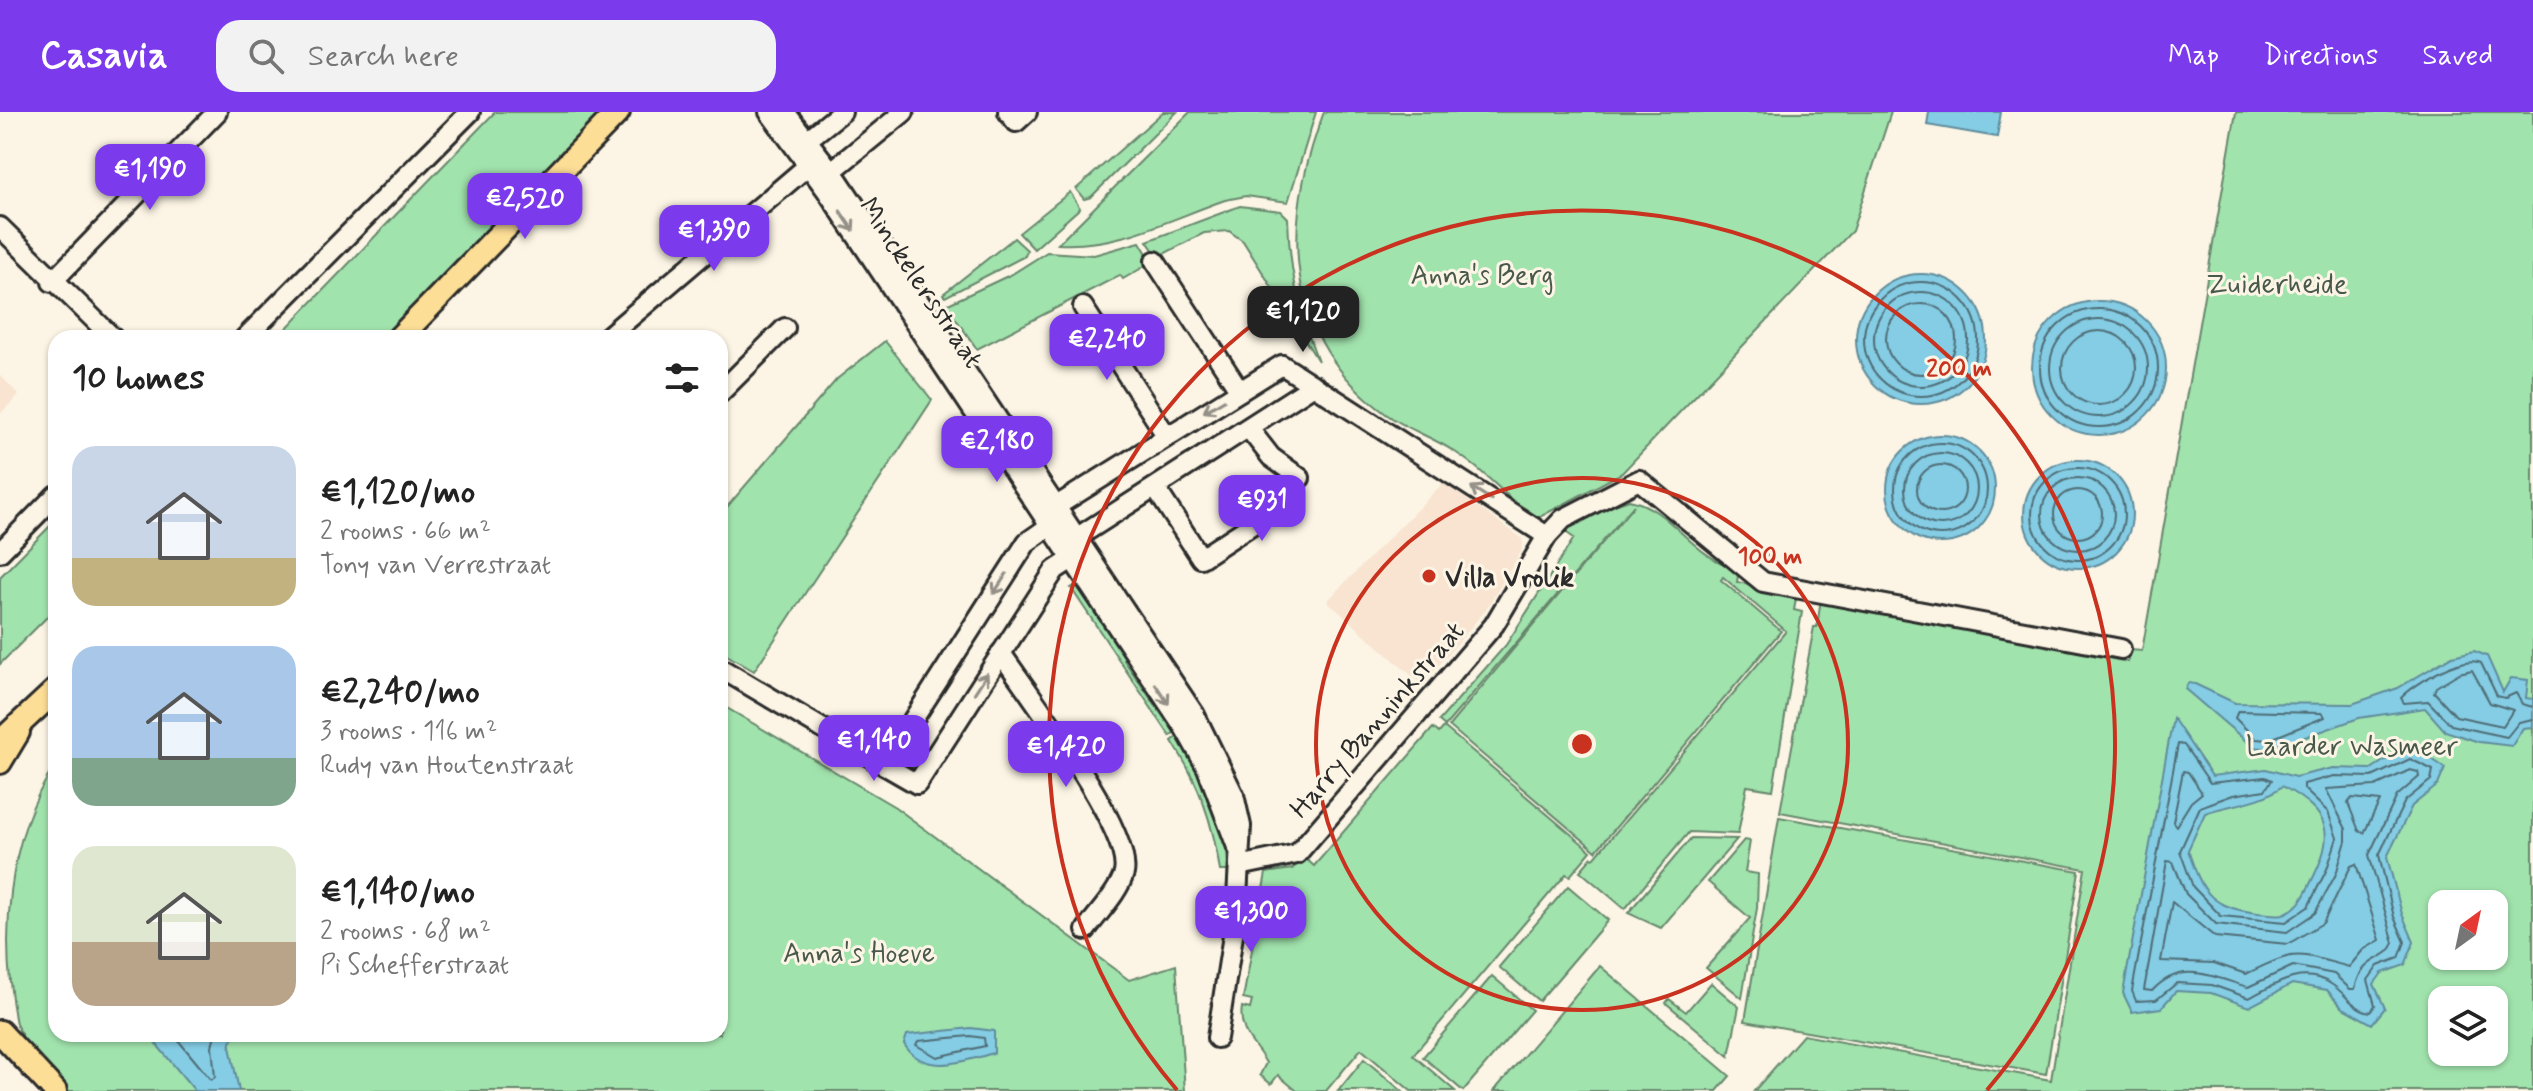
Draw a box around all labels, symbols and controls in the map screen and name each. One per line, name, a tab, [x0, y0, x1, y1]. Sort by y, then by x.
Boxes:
search box	[216, 20, 776, 92]
text: Casavia	[40, 32, 168, 81]
icon: search	[244, 34, 288, 78]
text: Search here	[308, 37, 459, 76]
text: Map	[2168, 38, 2219, 75]
text: Directions	[2263, 38, 2378, 75]
text: Saved	[2422, 38, 2493, 75]
pin: €1,190	[85, 144, 215, 212]
text: €1,190	[113, 153, 187, 187]
pin: €2,520	[460, 173, 590, 241]
text: €2,520	[485, 182, 565, 216]
street label: Minckelersstraat	[849, 191, 991, 376]
pin: €1,390	[649, 205, 779, 273]
one-way arrow	[839, 209, 855, 231]
text: €1,390	[677, 214, 751, 248]
park label: Anna's Berg	[1410, 258, 1554, 295]
park label: Zuiderheide	[2206, 267, 2348, 304]
pin: €1,120	[1238, 286, 1368, 354]
text: €1,120	[1265, 295, 1341, 329]
pin: €2,240	[1042, 314, 1172, 382]
text: €2,240	[1067, 323, 1147, 357]
text: 200 m	[1926, 354, 1992, 385]
text: 10 homes	[72, 356, 205, 401]
icon: filters	[660, 356, 704, 400]
one-way arrow	[1203, 399, 1226, 415]
pin: €2,180	[932, 416, 1062, 484]
text: €2,180	[959, 425, 1035, 459]
text: €1,120/mo	[320, 470, 475, 515]
pin: €931	[1215, 475, 1309, 543]
icon: home	[136, 478, 232, 574]
text: €931	[1237, 484, 1287, 518]
one-way arrow	[1471, 485, 1493, 502]
text: 2 rooms · 66 m²	[320, 515, 491, 549]
text: 100 m	[1738, 542, 1802, 573]
text: Tony van Verrestraat	[320, 549, 551, 583]
place label: Villa Vrolik	[1445, 560, 1574, 597]
marker: Villa Vrolik	[1420, 567, 1438, 585]
one-way arrow	[992, 572, 1008, 595]
street label: Harry Banninkstraat	[1282, 614, 1474, 827]
text: €2,240/mo	[320, 670, 480, 715]
one-way arrow	[973, 673, 990, 695]
icon: home	[136, 678, 232, 774]
one-way arrow	[1154, 682, 1170, 704]
text: 3 rooms · 116 m²	[320, 715, 497, 749]
pin: €1,140	[809, 715, 939, 783]
pin: €1,420	[1001, 721, 1131, 789]
text: €1,140	[836, 724, 912, 758]
park label: Laarder Wasmeer	[2246, 729, 2458, 766]
text: €1,420	[1026, 730, 1106, 764]
centre of rings	[1568, 730, 1596, 758]
text: Rudy van Houtenstraat	[320, 749, 574, 783]
text: €1,140/mo	[320, 870, 475, 915]
icon: home	[136, 878, 232, 974]
pin: €1,300	[1186, 886, 1316, 954]
north arrow	[2428, 890, 2508, 970]
map controls	[2428, 890, 2508, 1066]
text: €1,300	[1213, 895, 1289, 929]
text: 2 rooms · 68 m²	[320, 915, 491, 949]
park label: Anna's Hoeve	[783, 936, 935, 973]
text: Pi Schefferstraat	[320, 949, 509, 983]
button: layers	[2428, 986, 2508, 1066]

